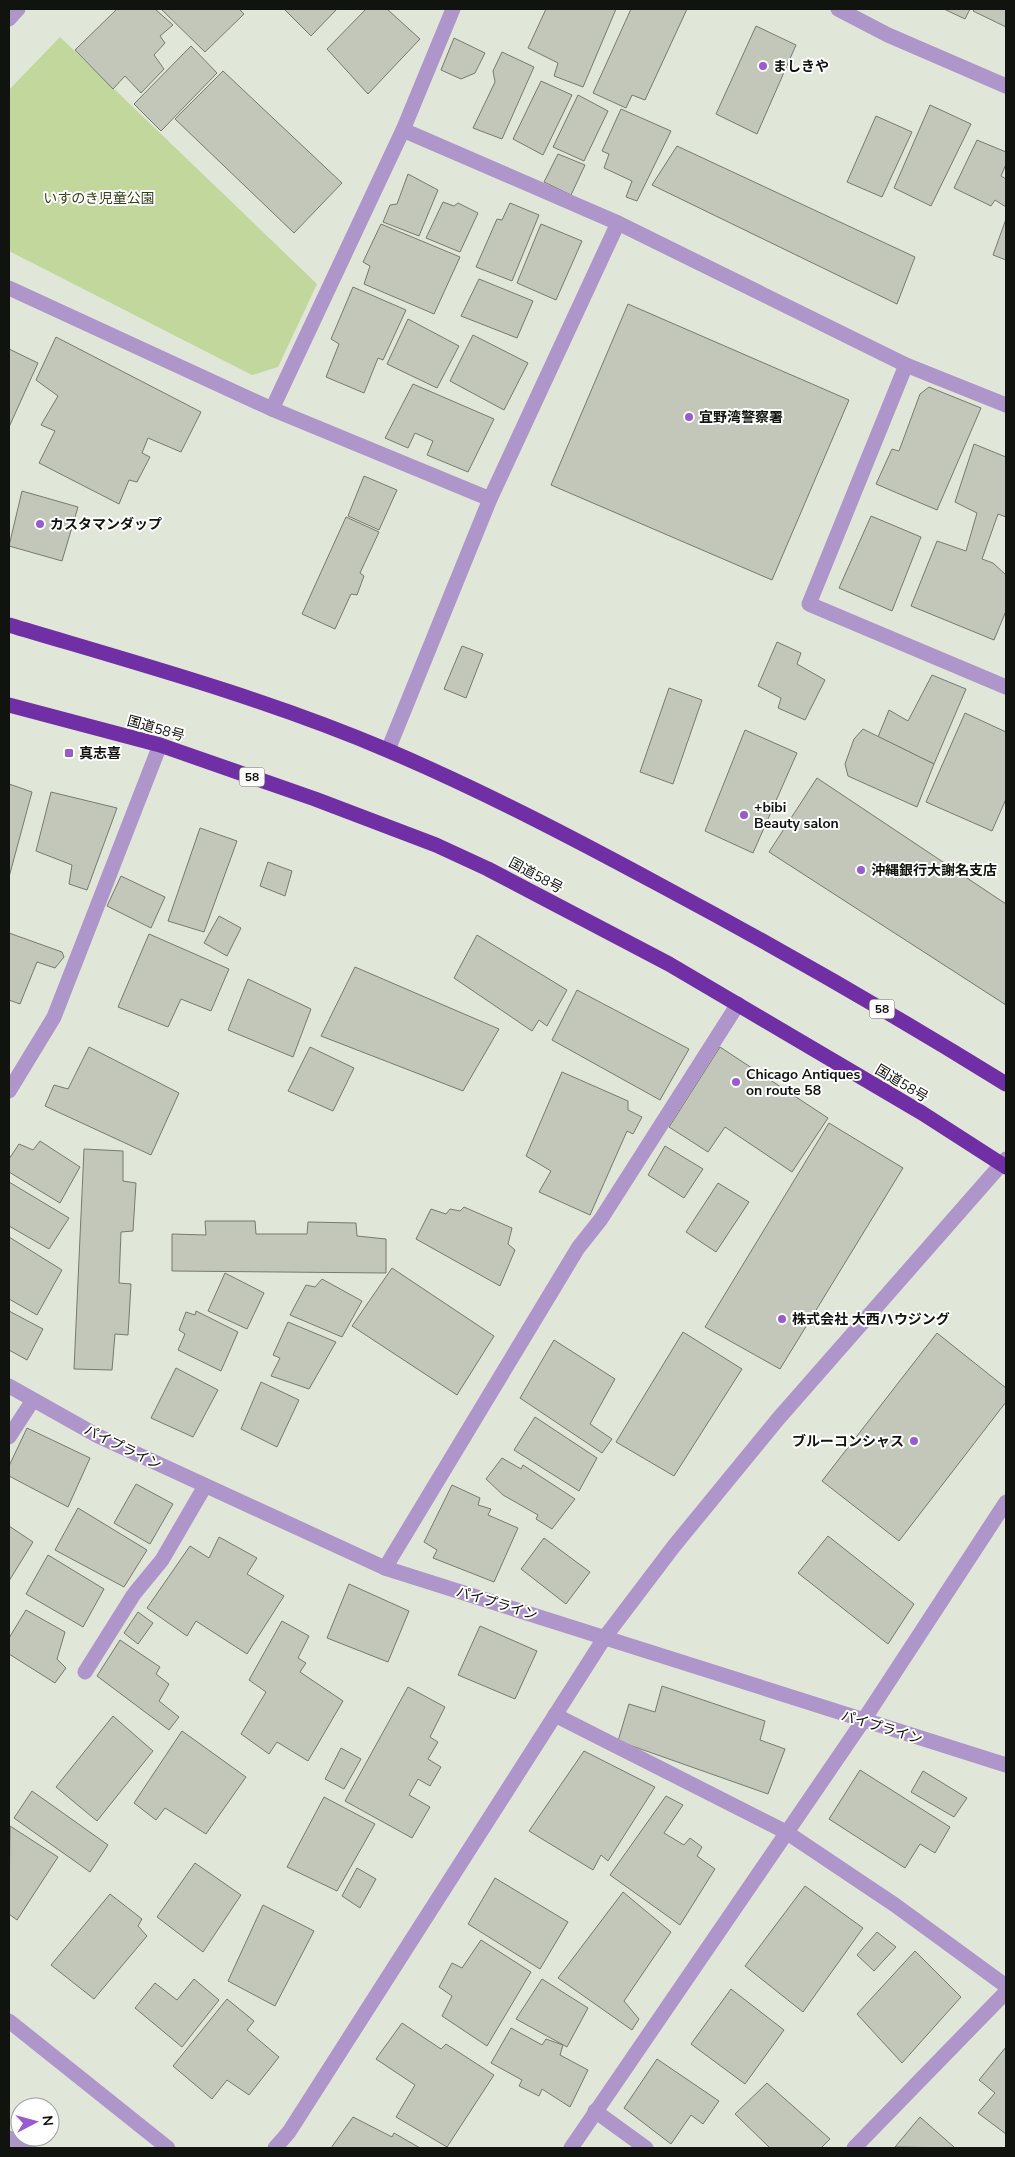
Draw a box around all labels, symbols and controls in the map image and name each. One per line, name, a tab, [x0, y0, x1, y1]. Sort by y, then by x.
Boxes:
place label: ましきや	[773, 57, 829, 76]
marker: ましきや	[757, 60, 769, 72]
park label: いすのき児童公園	[43, 189, 155, 208]
place label: 宜野湾警察署	[699, 408, 783, 427]
marker: 宜野湾警察署	[683, 411, 695, 423]
place label: カスタマンダップ	[50, 515, 162, 534]
marker: カスタマンダップ	[34, 518, 46, 530]
street label: 国道58号	[125, 711, 187, 746]
place label: 真志喜	[79, 744, 121, 763]
marker: 真志喜	[63, 747, 75, 759]
road number: 58	[240, 768, 264, 786]
place label: +bibi Beauty salon	[754, 798, 839, 833]
marker: +bibi Beauty salon	[738, 809, 750, 821]
street label: 国道58号	[505, 853, 566, 898]
place label: 沖縄銀行大謝名支店	[871, 861, 997, 880]
marker: 沖縄銀行大謝名支店	[855, 864, 867, 876]
road number: 58	[870, 1000, 894, 1019]
street label: 国道58号	[872, 1060, 932, 1107]
place label: Chicago Antiques on route 58	[746, 1065, 860, 1100]
marker: Chicago Antiques on route 58	[730, 1076, 742, 1088]
place label: 株式会社 大西ハウジング	[792, 1310, 950, 1329]
marker: 株式会社 大西ハウジング	[776, 1313, 788, 1325]
street label: パイプライン	[81, 1420, 165, 1474]
place label: ブルーコンシャス	[792, 1432, 904, 1451]
marker: ブルーコンシャス	[908, 1435, 920, 1447]
street label: パイプライン	[454, 1582, 540, 1625]
street label: パイプライン	[839, 1706, 925, 1749]
north arrow	[10, 2097, 60, 2147]
text: N	[37, 2114, 57, 2127]

